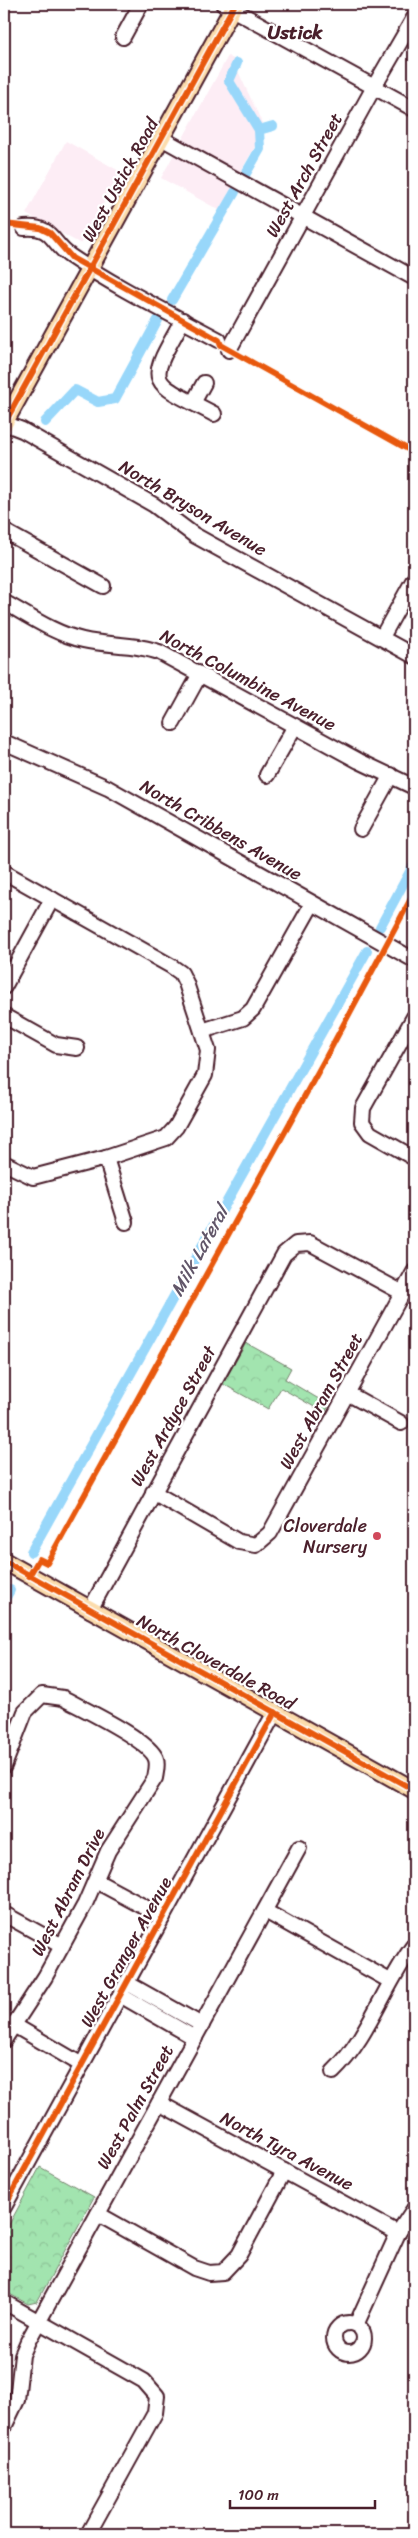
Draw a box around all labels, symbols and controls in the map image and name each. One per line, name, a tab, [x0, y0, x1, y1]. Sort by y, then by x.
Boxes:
district label: Ustick	[268, 16, 323, 49]
street label: West Arch Street	[256, 107, 352, 243]
street label: West Ustick Road	[73, 111, 168, 248]
street label: North Bryson Avenue	[113, 451, 273, 565]
street label: North Columbine Avenue	[154, 620, 342, 740]
street label: North Cribbens Avenue	[134, 770, 308, 890]
water label: Milk Lateral	[161, 1196, 240, 1302]
street label: West Abram Street	[270, 1327, 372, 1475]
street label: West Ardyce Street	[121, 1339, 225, 1492]
place label: Cloverdale Nursery	[284, 1510, 368, 1563]
marker: Cloverdale Nursery	[371, 1530, 383, 1542]
street label: North Cloverdale Road	[131, 1605, 303, 1720]
street label: West Abram Drive	[22, 1822, 114, 1962]
street label: West Granger Avenue	[71, 1870, 181, 2033]
street label: West Palm Street	[87, 2039, 183, 2175]
street label: North Tyra Avenue	[214, 2102, 360, 2200]
scale bar	[230, 2478, 376, 2510]
text: 100 m	[238, 2482, 279, 2508]

